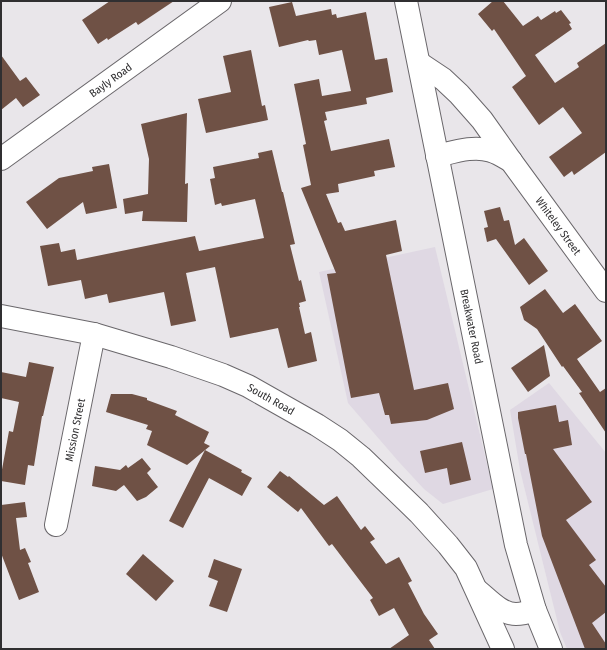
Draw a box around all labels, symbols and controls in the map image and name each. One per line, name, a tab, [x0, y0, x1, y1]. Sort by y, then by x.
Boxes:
street label: Bayly Road	[87, 60, 134, 100]
street label: Whiteley Street	[533, 194, 584, 258]
street label: Breakwater Road	[458, 288, 486, 365]
street label: South Road	[245, 381, 297, 417]
street label: Mission Street	[62, 397, 88, 463]

